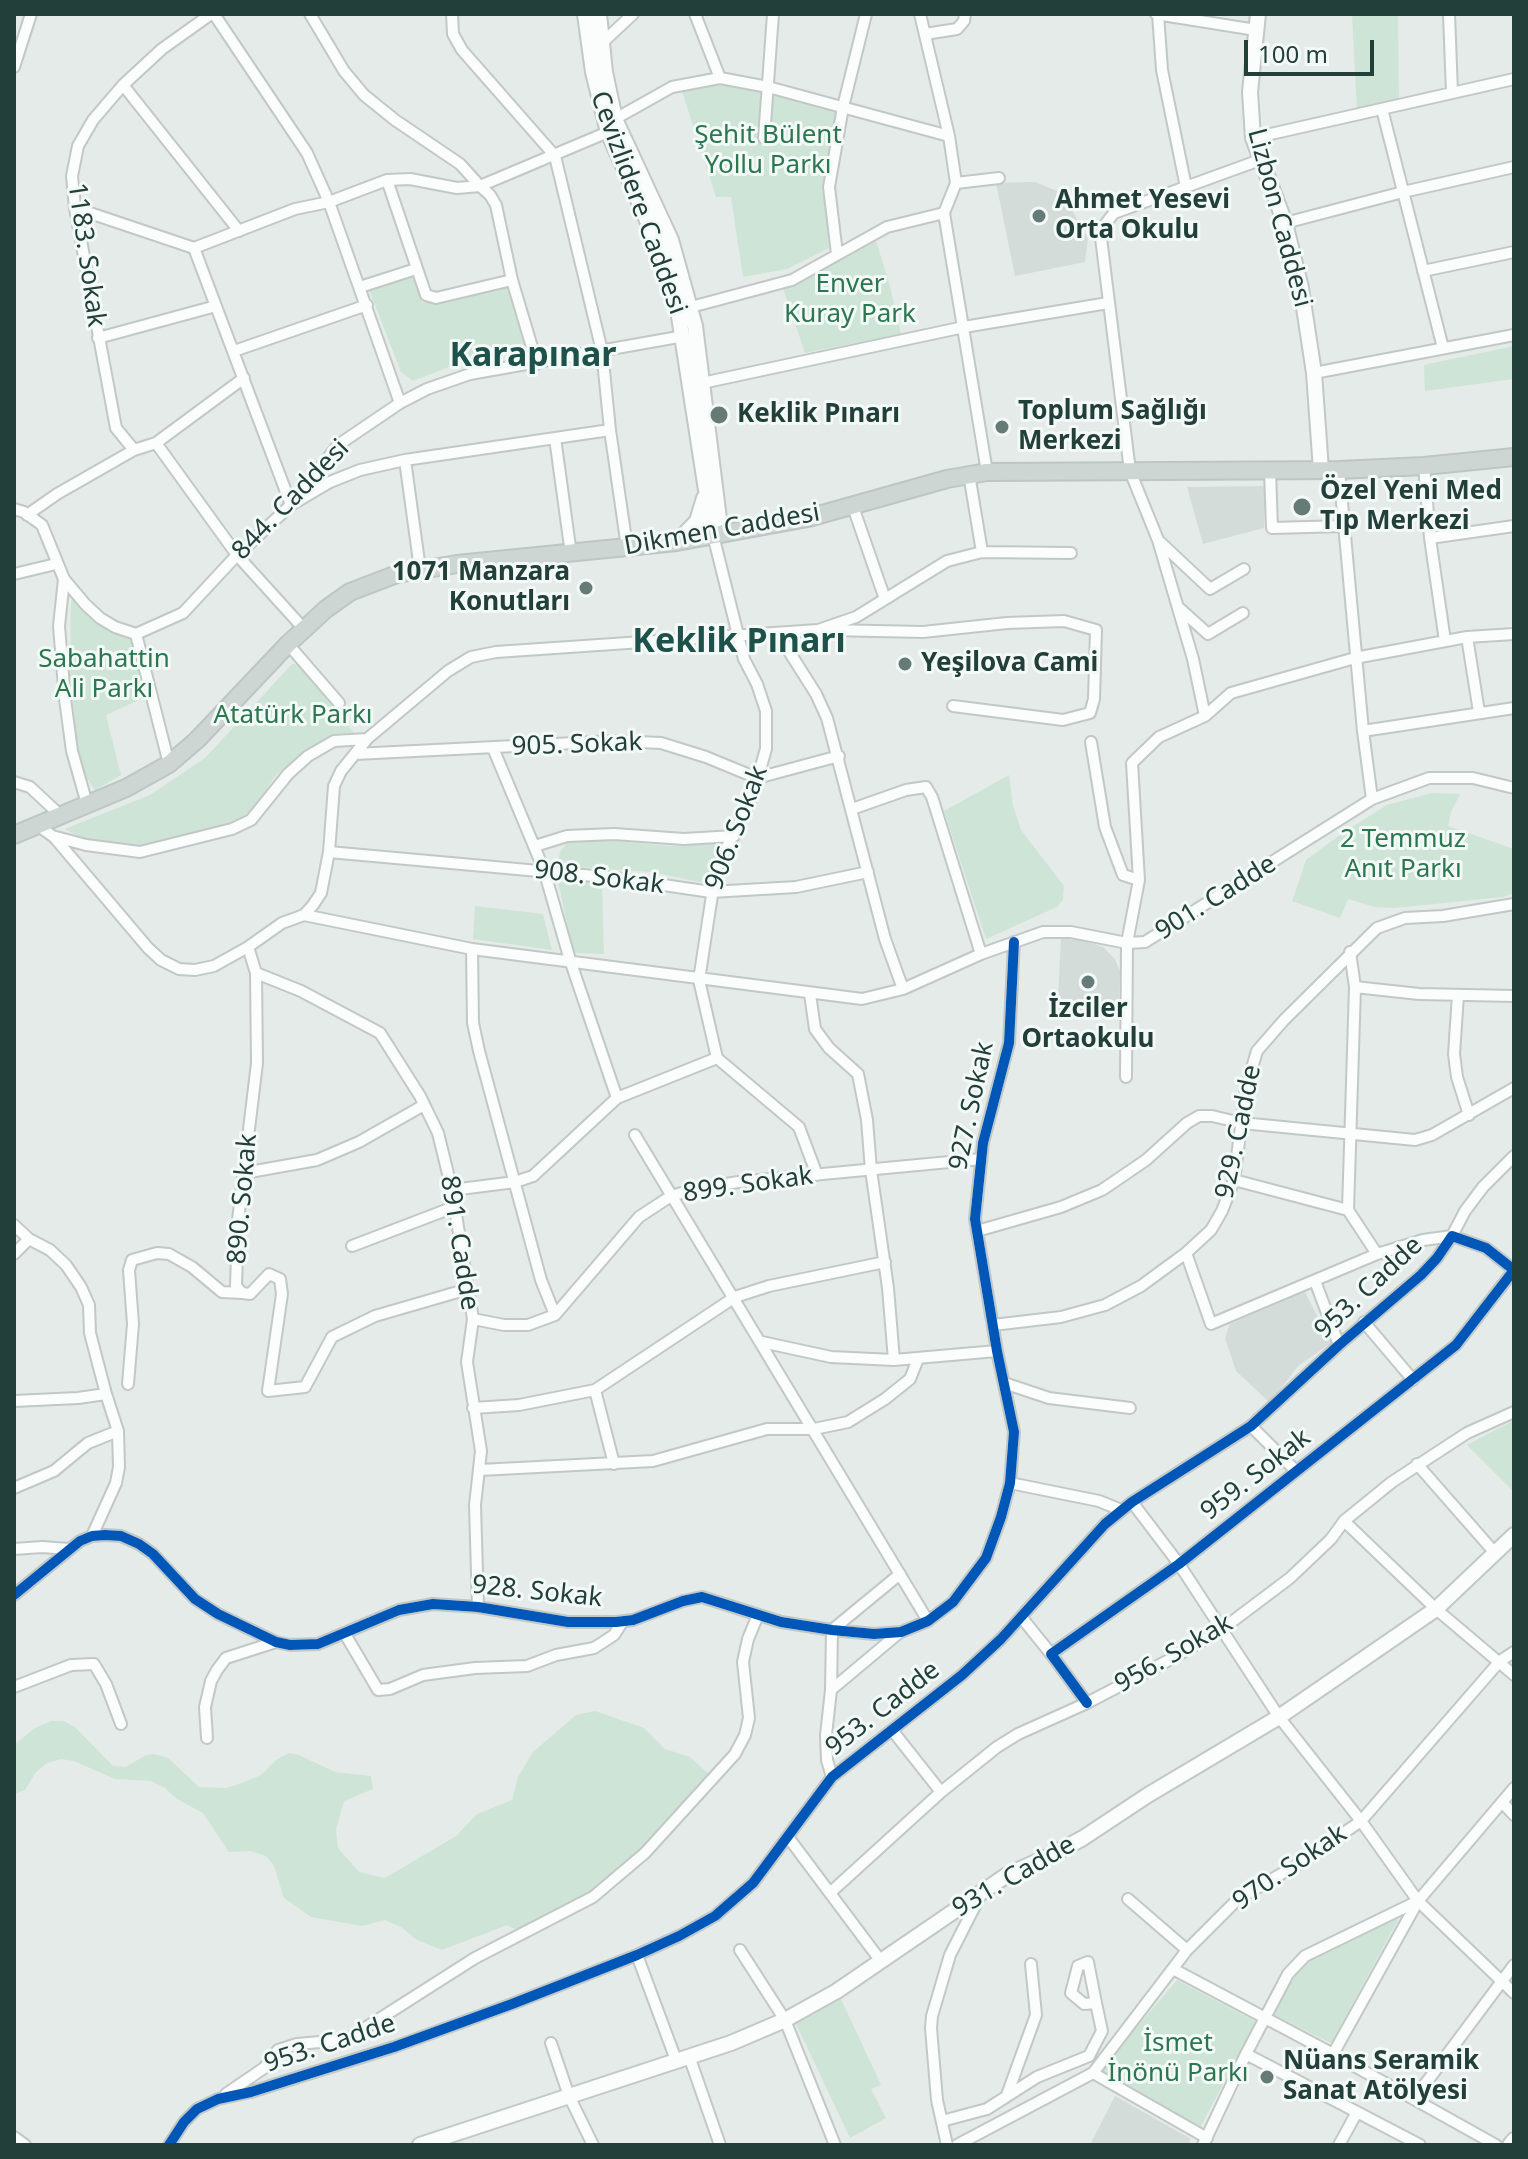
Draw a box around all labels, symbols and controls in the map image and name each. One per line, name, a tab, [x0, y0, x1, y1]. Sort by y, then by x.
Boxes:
scale bar	[1248, 24, 1378, 74]
text: 100 m	[1258, 37, 1328, 70]
street label: Cevizlidere Caddesi	[583, 87, 693, 319]
park label: Şehit Bülent Yollu Parkı	[694, 120, 842, 182]
street label: Lizbon Caddesi	[1240, 125, 1318, 311]
street label: 1183. Sokak	[60, 181, 112, 329]
place label: Ahmet Yesevi Orta Okulu	[1055, 185, 1230, 246]
marker: Ahmet Yesevi Orta Okulu	[1030, 207, 1048, 225]
park label: Enver Kuray Park	[784, 269, 916, 330]
district label: Karapınar	[449, 336, 617, 376]
place label: Toplum Sağlığı Merkezi	[1018, 396, 1207, 458]
place label: Keklik Pınarı	[737, 399, 900, 431]
marker: Keklik Pınarı	[708, 404, 730, 426]
marker: Toplum Sağlığı Merkezi	[993, 418, 1011, 436]
street label: 844. Caddesi	[226, 433, 356, 567]
place label: Özel Yeni Med Tıp Merkezi	[1320, 476, 1502, 538]
marker: Özel Yeni Med Tıp Merkezi	[1291, 496, 1313, 518]
street label: Dikmen Caddesi	[622, 497, 822, 563]
place label: 1071 Manzara Konutları	[392, 557, 570, 618]
marker: 1071 Manzara Konutları	[577, 579, 595, 597]
district label: Keklik Pınarı	[632, 622, 846, 662]
park label: Sabahattin Ali Parkı	[38, 644, 170, 706]
place label: Yeşilova Cami	[921, 648, 1098, 680]
marker: Yeşilova Cami	[896, 655, 914, 673]
park label: Atatürk Parkı	[213, 700, 373, 732]
street label: 905. Sokak	[511, 727, 643, 763]
street label: 906. Sokak	[699, 761, 775, 895]
park label: 2 Temmuz Anıt Parkı	[1340, 824, 1466, 886]
street label: 901. Cadde	[1150, 849, 1282, 947]
street label: 908. Sokak	[532, 855, 666, 901]
marker: İzciler Ortaokulu	[1079, 973, 1097, 991]
place label: İzciler Ortaokulu	[1022, 994, 1154, 1056]
street label: 927. Sokak	[943, 1039, 1001, 1173]
street label: 929. Cadde	[1210, 1062, 1268, 1202]
street label: 890. Sokak	[222, 1133, 264, 1265]
street label: 899. Sokak	[681, 1160, 815, 1210]
street label: 891. Cadde	[433, 1173, 485, 1313]
street label: 953. Cadde	[1309, 1230, 1429, 1346]
street label: 959. Sokak	[1195, 1422, 1317, 1528]
street label: 928. Sokak	[470, 1570, 604, 1614]
street label: 956. Sokak	[1110, 1608, 1238, 1700]
street label: 953. Cadde	[820, 1655, 946, 1763]
street label: 970. Sokak	[1227, 1819, 1353, 1917]
street label: 931. Cadde	[947, 1829, 1081, 1925]
street label: 953. Cadde	[261, 2008, 399, 2080]
park label: İsmet İnönü Parkı	[1107, 2028, 1249, 2090]
place label: Nüans Seramik Sanat Atölyesi	[1283, 2046, 1479, 2108]
marker: Nüans Seramik Sanat Atölyesi	[1258, 2068, 1276, 2086]

